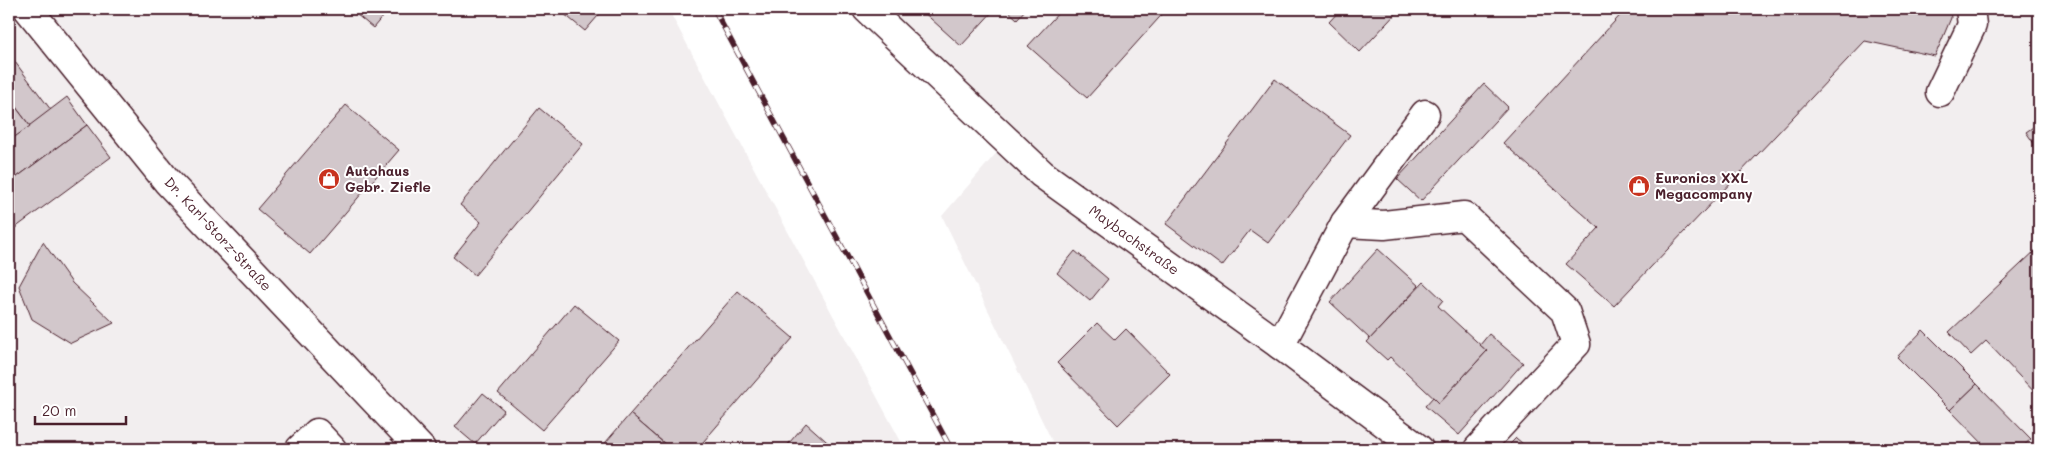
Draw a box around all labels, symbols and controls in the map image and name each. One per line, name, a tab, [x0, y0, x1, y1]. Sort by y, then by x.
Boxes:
place label: Autohaus Gebr. Ziefle	[345, 161, 431, 196]
shop icon: Autohaus Gebr. Ziefle	[317, 167, 341, 191]
place label: Euronics XXL Megacompany	[1655, 168, 1753, 203]
street label: Dr. Karl-Storz-Straße	[160, 173, 276, 295]
shop icon: Euronics XXL Megacompany	[1627, 174, 1651, 198]
street label: Maybachstraße	[1085, 200, 1183, 279]
scale bar	[35, 393, 126, 425]
text: 20 m	[42, 400, 76, 420]

